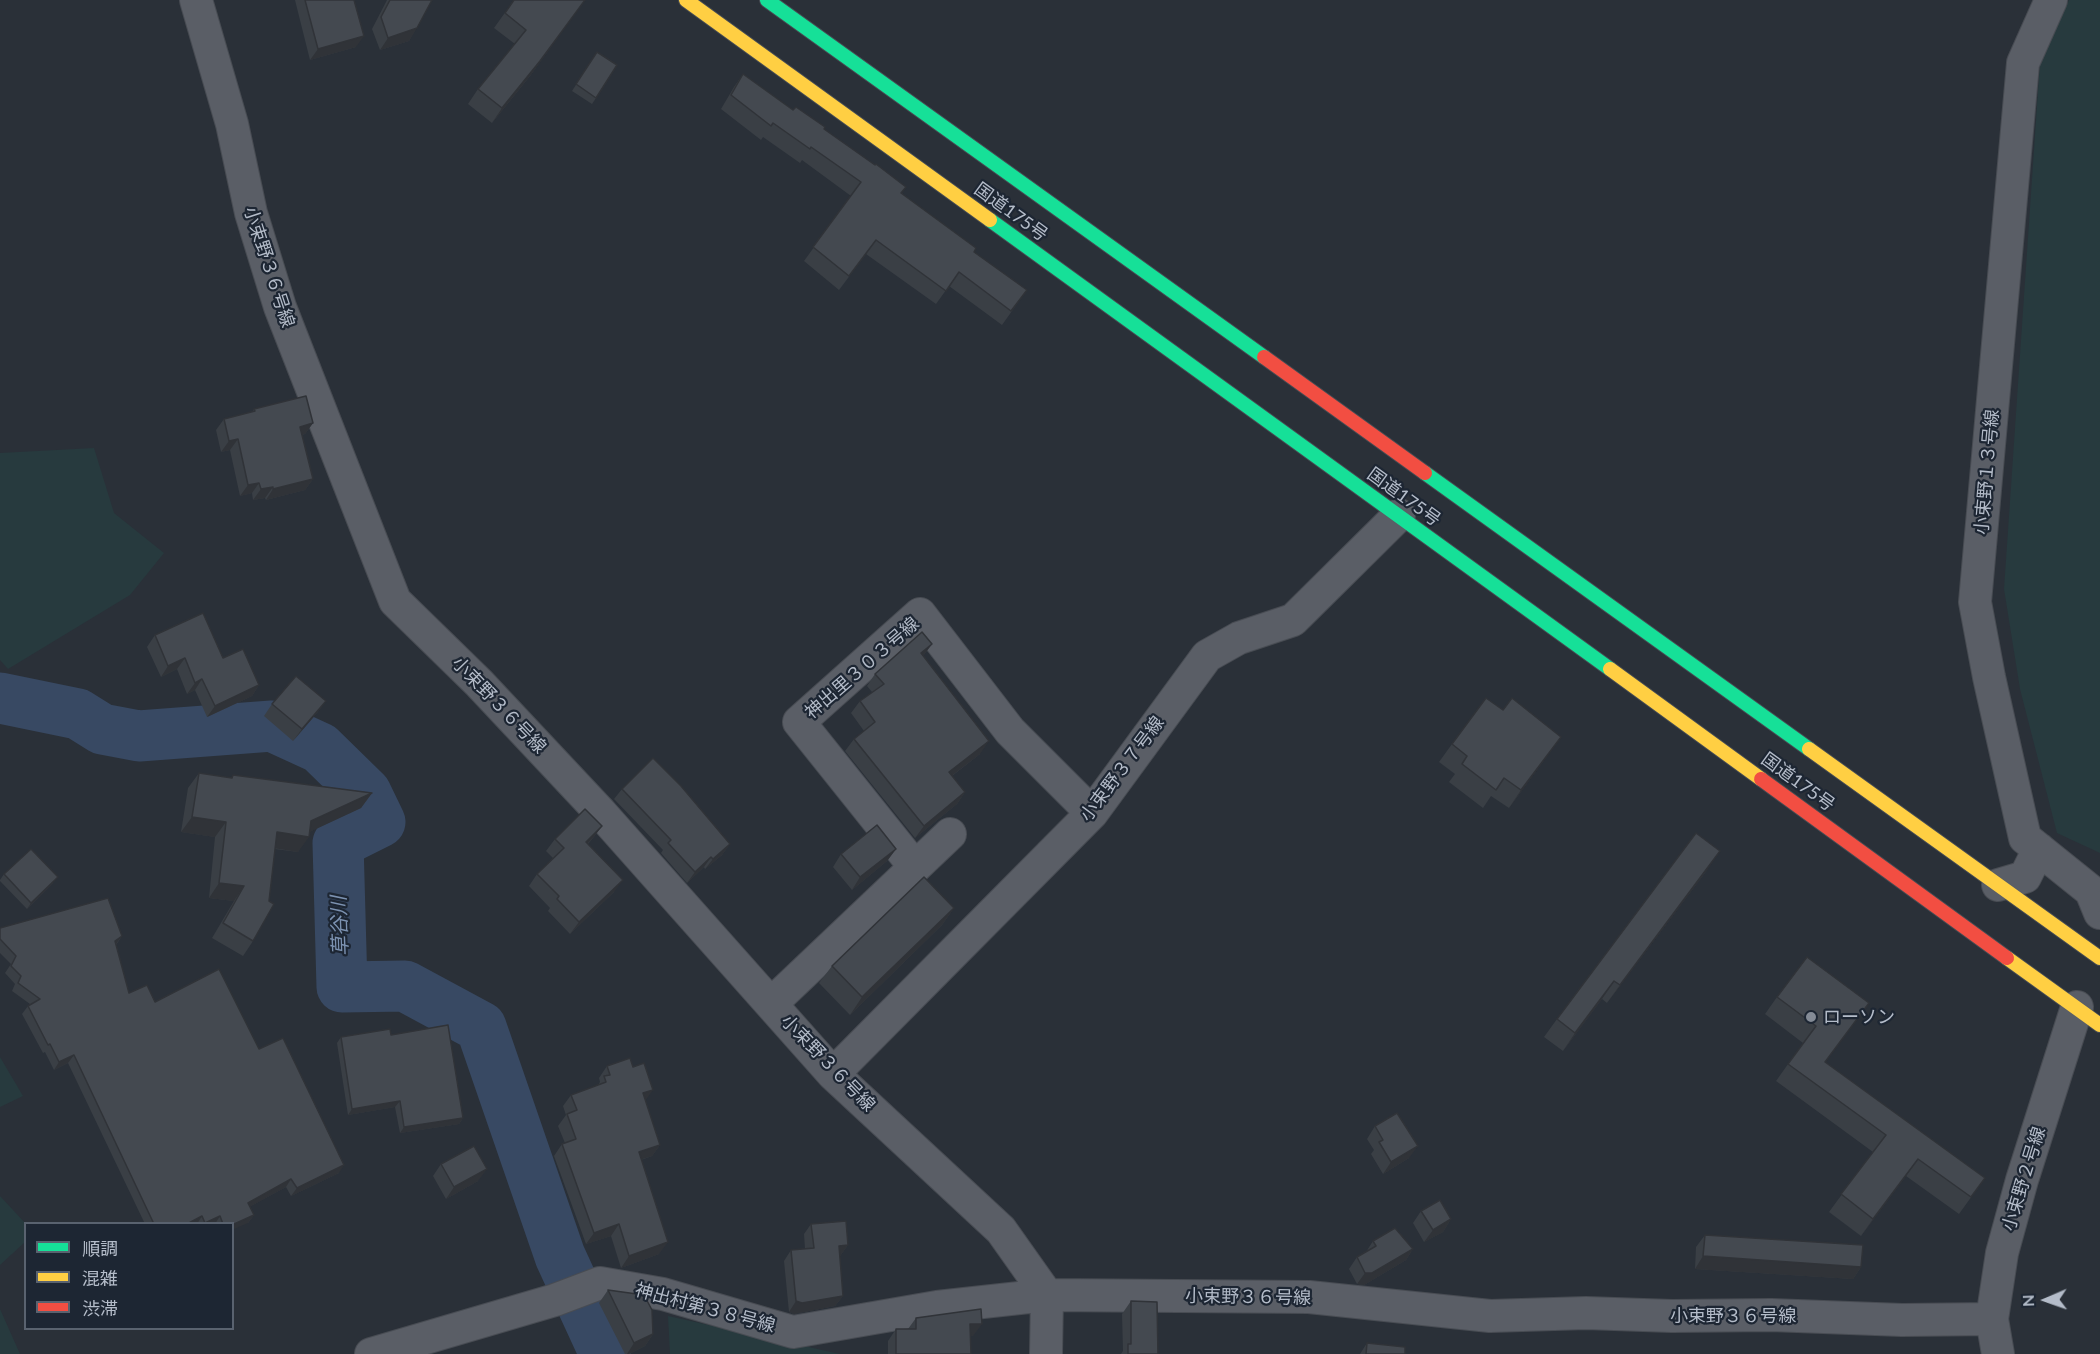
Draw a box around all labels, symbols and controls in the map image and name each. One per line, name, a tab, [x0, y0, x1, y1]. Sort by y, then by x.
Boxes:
street label: 国道175号	[970, 178, 1052, 246]
street label: 小束野３６号線	[239, 204, 299, 330]
street label: 小束野１３号線	[1971, 408, 2003, 536]
street label: 国道175号	[1363, 463, 1445, 531]
street label: 神出里３０３号線	[801, 613, 923, 723]
street label: 小束野３６号線	[447, 652, 551, 758]
street label: 小束野３７号線	[1075, 712, 1169, 826]
street label: 国道175号	[1757, 748, 1839, 816]
water label: 草谷川	[327, 896, 353, 956]
place label: ローソン	[1823, 1006, 1895, 1028]
street label: 小束野３６号線	[776, 1010, 880, 1116]
marker: ローソン	[1804, 1010, 1818, 1024]
street label: 小束野２号線	[1998, 1124, 2050, 1234]
legend	[24, 1222, 234, 1330]
text: 順調	[82, 1237, 118, 1259]
text: 混雑	[82, 1267, 118, 1289]
north arrow	[2016, 1270, 2076, 1330]
street label: 神出村第３８号線	[633, 1279, 777, 1337]
street label: 小束野３６号線	[1185, 1285, 1311, 1309]
text: N	[2018, 1294, 2037, 1307]
text: 渋滞	[82, 1297, 118, 1319]
street label: 小束野３６号線	[1670, 1305, 1796, 1327]

